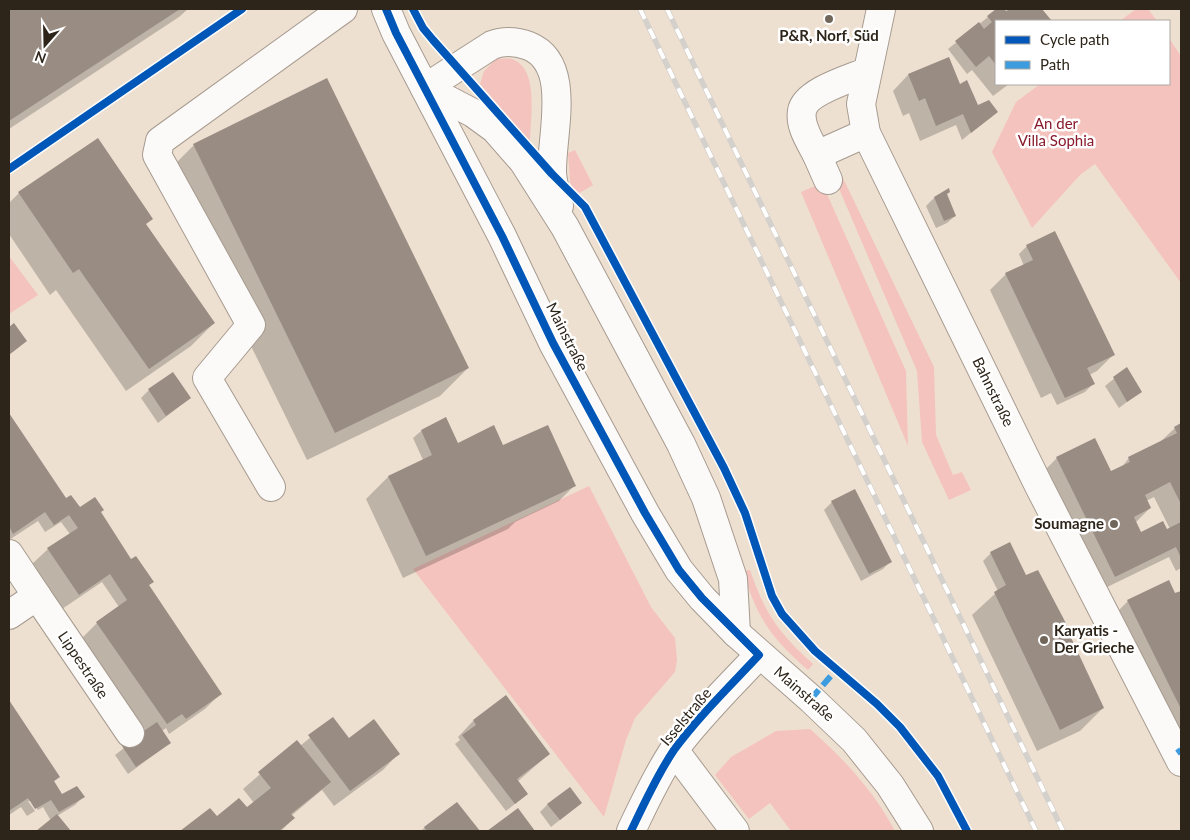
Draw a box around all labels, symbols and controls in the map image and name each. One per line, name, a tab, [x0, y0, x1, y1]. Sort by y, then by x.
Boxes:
marker: P&R, Norf, Süd	[823, 13, 835, 25]
north arrow	[20, 20, 70, 70]
legend	[995, 20, 1170, 85]
place label: P&R, Norf, Süd	[779, 26, 879, 44]
text: Cycle path	[1040, 30, 1109, 48]
text: N	[32, 48, 48, 68]
text: Path	[1040, 55, 1070, 73]
park label: An der Villa Sophia	[1018, 114, 1094, 149]
street label: Mainstraße	[543, 299, 593, 374]
street label: Bahnstraße	[969, 354, 1018, 429]
place label: Soumagne	[1034, 514, 1104, 532]
marker: Soumagne	[1108, 518, 1120, 530]
place label: Karyatis - Der Grieche	[1054, 621, 1134, 656]
street label: Lippestraße	[55, 627, 113, 702]
marker: Karyatis - Der Grieche	[1038, 634, 1050, 646]
street label: Mainstraße	[771, 662, 839, 724]
street label: Isselstraße	[656, 684, 715, 749]

